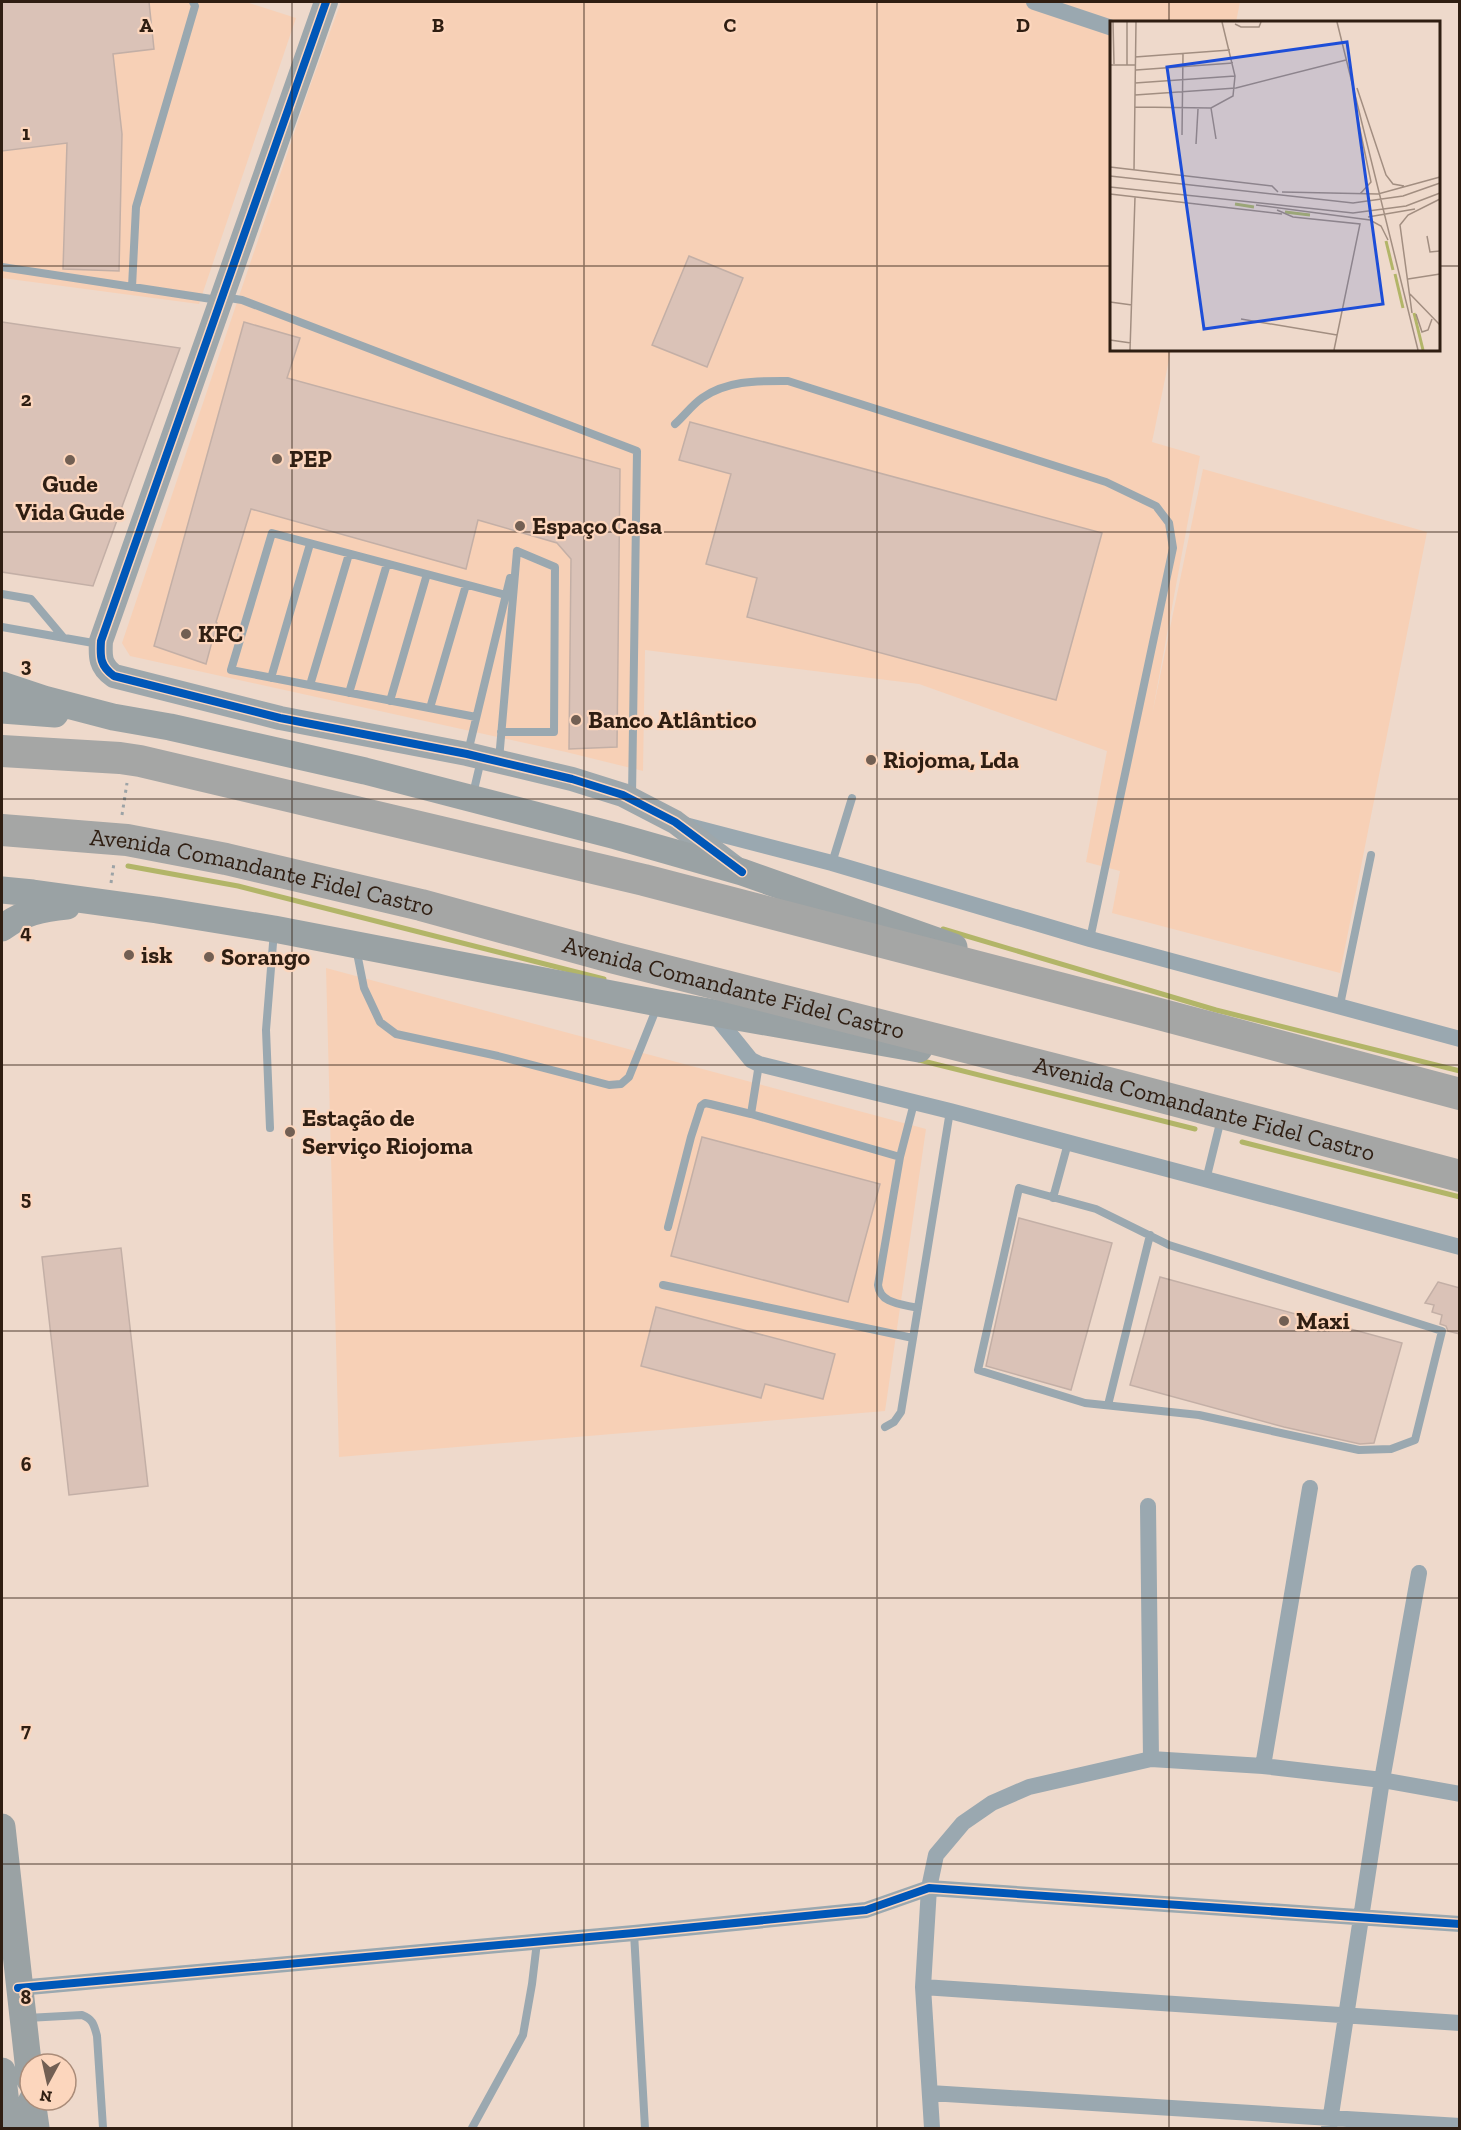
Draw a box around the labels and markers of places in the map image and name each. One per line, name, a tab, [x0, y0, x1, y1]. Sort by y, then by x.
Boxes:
place label: PEP	[289, 444, 332, 473]
marker: PEP	[270, 452, 284, 466]
marker: Gude Vida Gude	[63, 453, 77, 467]
place label: Gude Vida Gude	[16, 469, 125, 526]
place label: Espaço Casa	[532, 511, 662, 540]
marker: Espaço Casa	[513, 519, 527, 533]
place label: KFC	[198, 619, 243, 648]
marker: KFC	[179, 627, 193, 641]
place label: Banco Atlântico	[588, 705, 757, 734]
marker: Banco Atlântico	[569, 713, 583, 727]
place label: Riojoma, Lda	[883, 745, 1019, 774]
marker: Riojoma, Lda	[864, 753, 878, 767]
place label: isk	[141, 940, 172, 969]
place label: Sorango	[221, 942, 311, 971]
marker: isk	[122, 948, 136, 962]
marker: Sorango	[202, 950, 216, 964]
place label: Estação de Serviço Riojoma	[302, 1103, 473, 1160]
marker: Estação de Serviço Riojoma	[283, 1125, 297, 1139]
place label: Maxi	[1296, 1306, 1350, 1335]
marker: Maxi	[1277, 1314, 1291, 1328]

